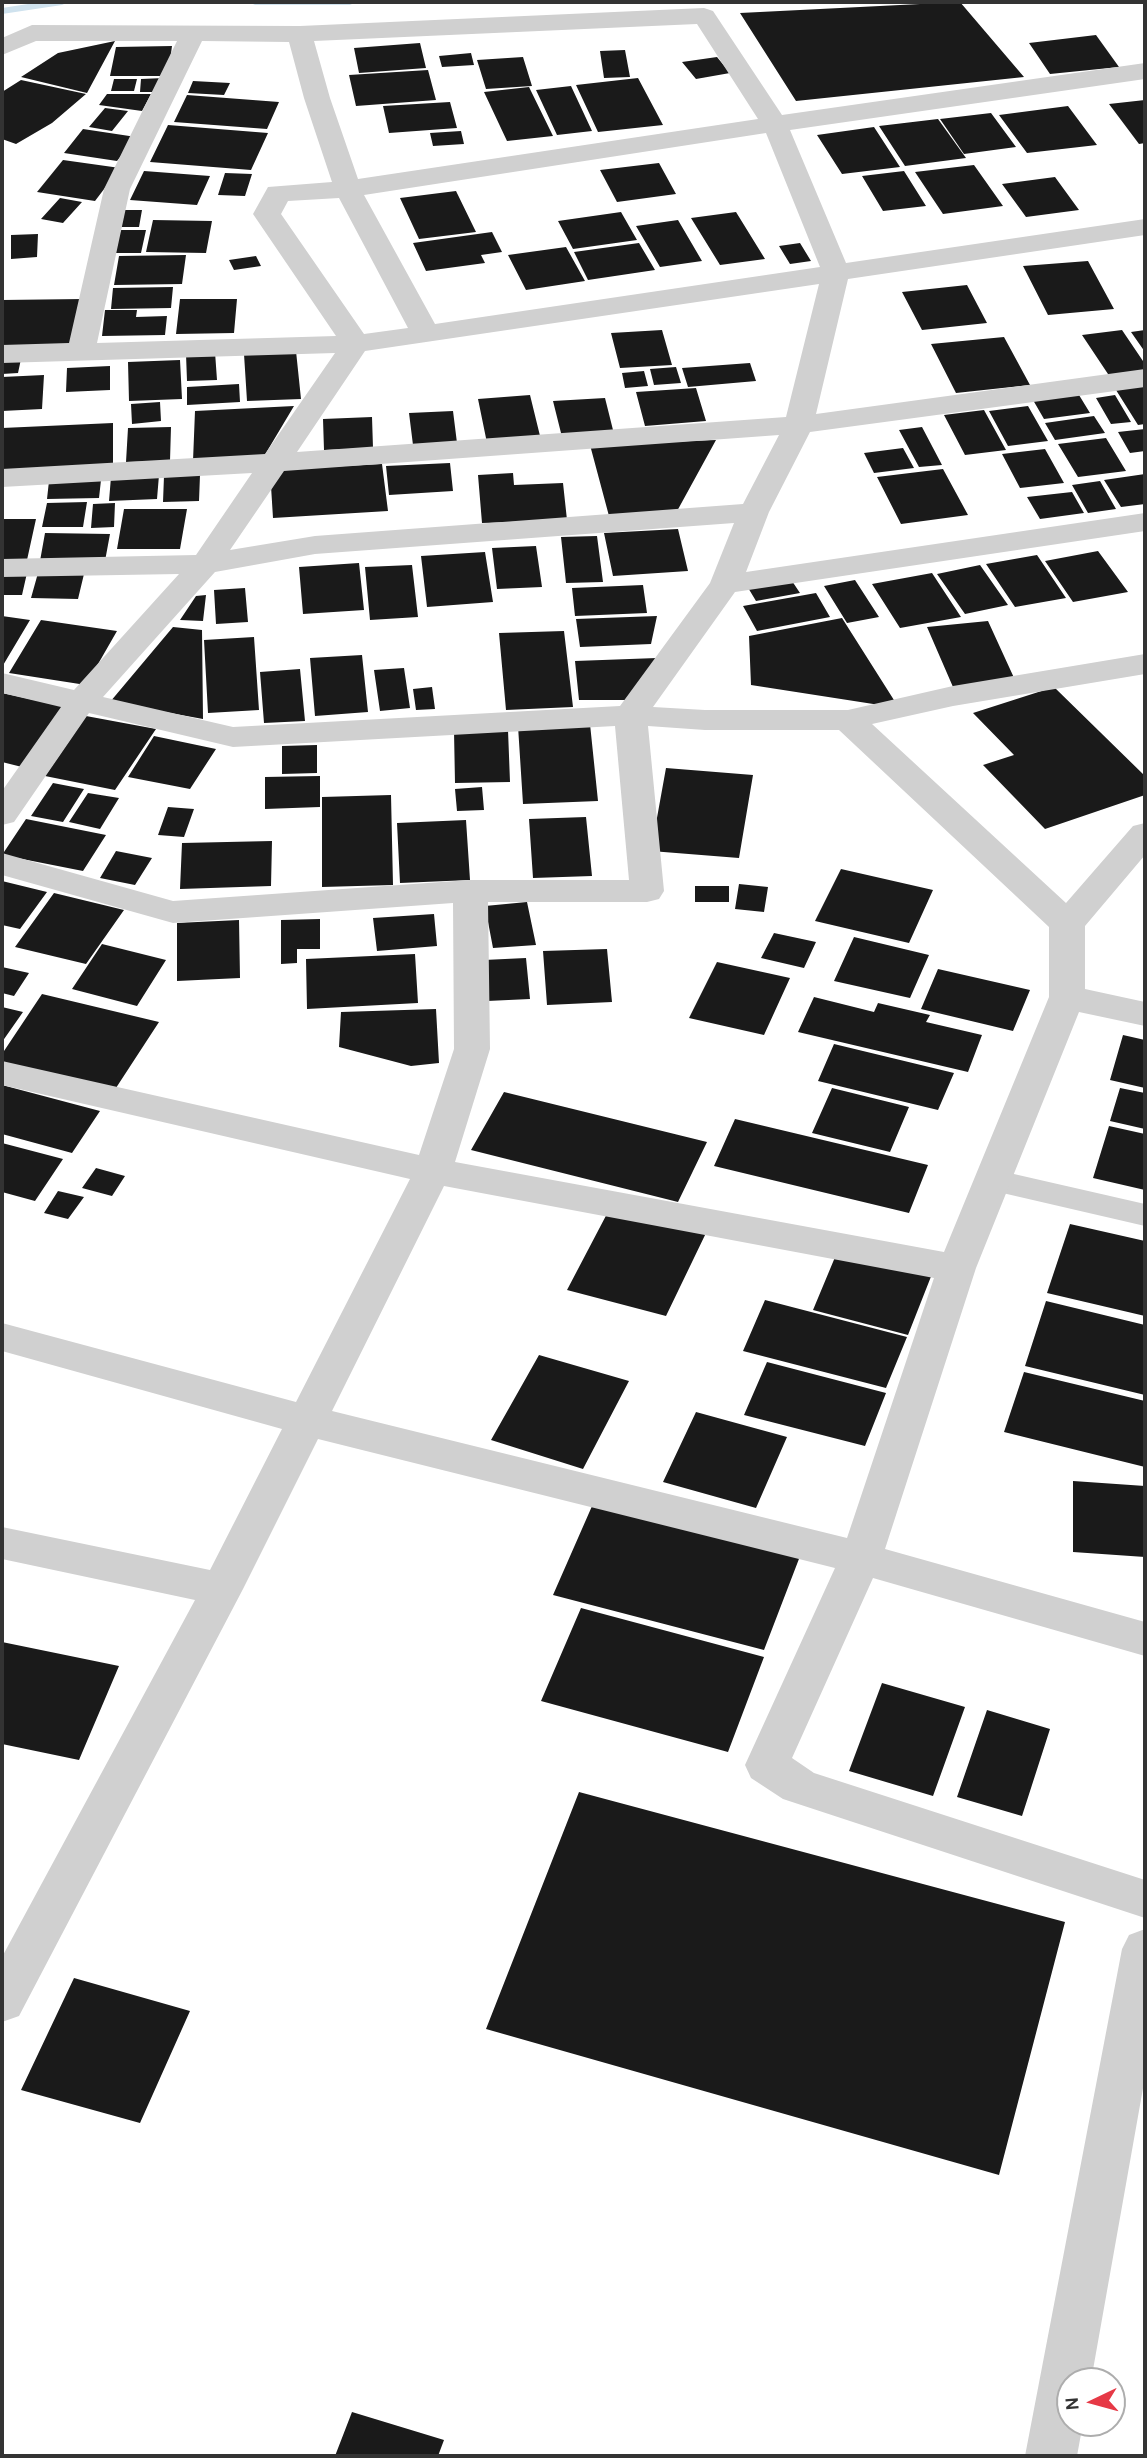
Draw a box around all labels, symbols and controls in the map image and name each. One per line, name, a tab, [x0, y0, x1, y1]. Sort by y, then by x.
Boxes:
north arrow	[1056, 2367, 1126, 2437]
text: N	[1061, 2396, 1084, 2411]

